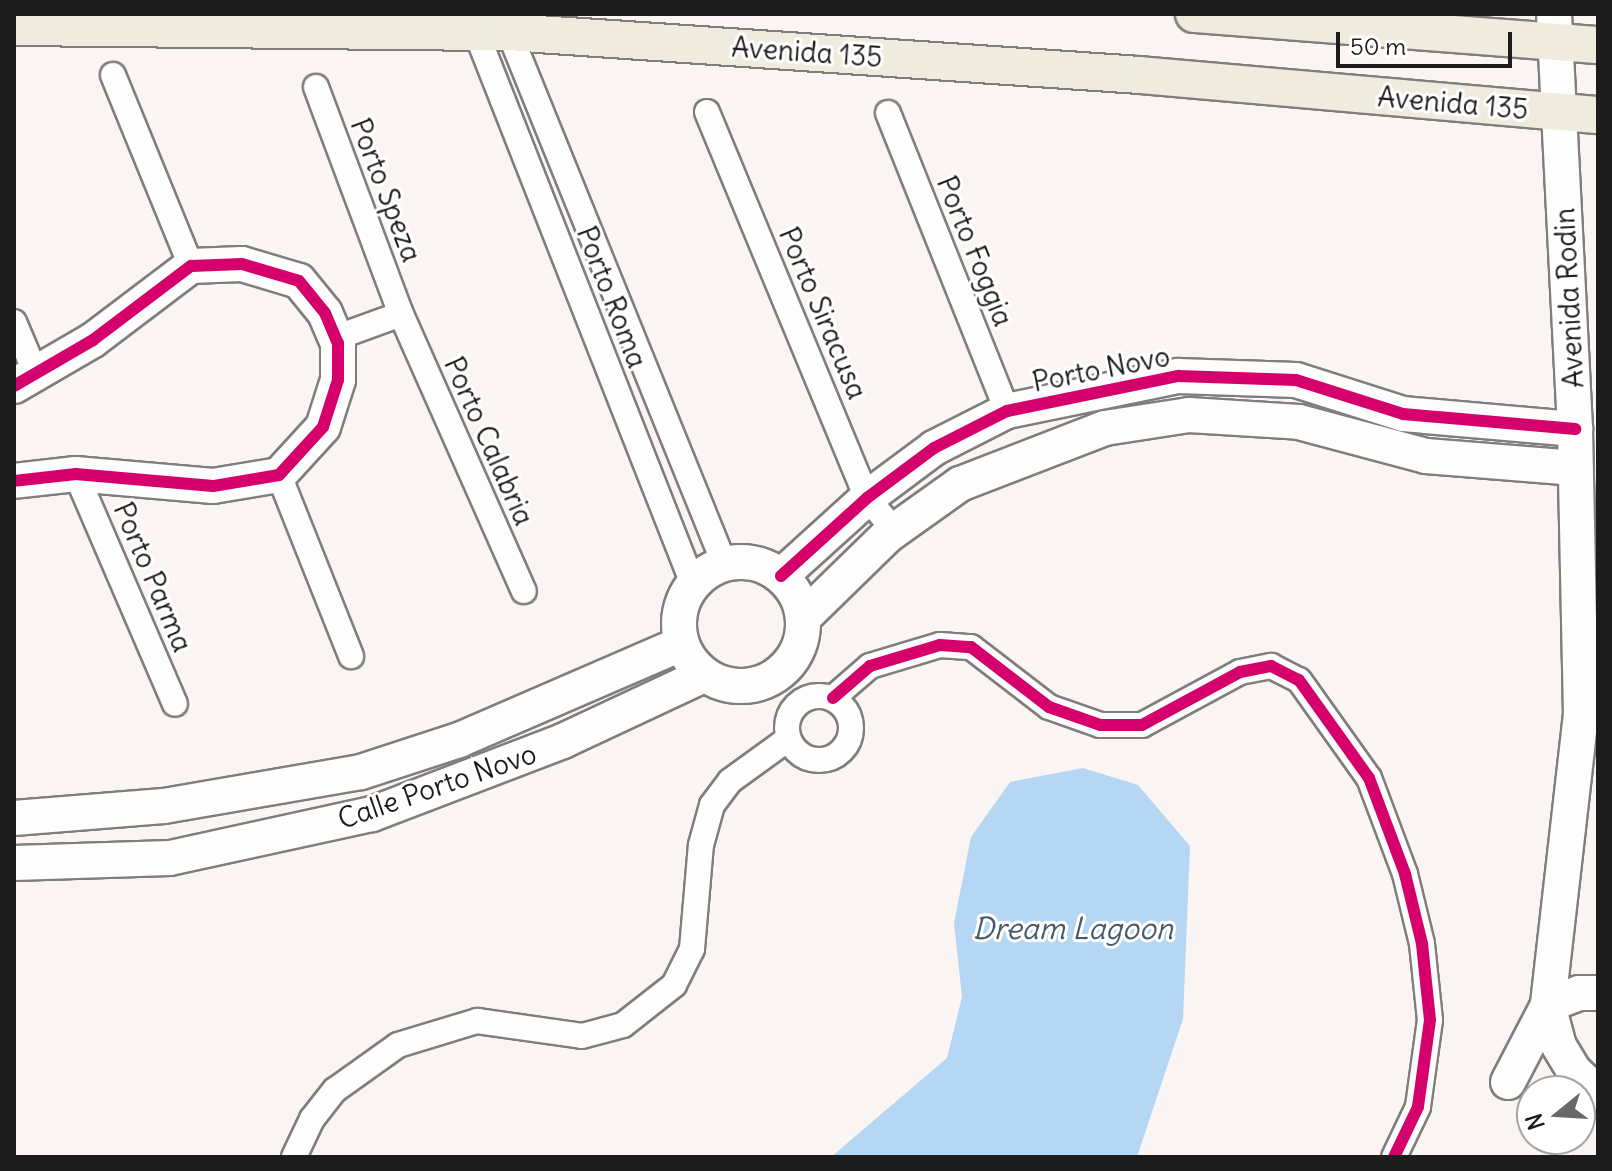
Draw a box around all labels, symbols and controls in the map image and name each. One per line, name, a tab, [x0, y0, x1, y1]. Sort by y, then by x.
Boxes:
scale bar	[1340, 16, 1516, 66]
street label: Avenida 135	[730, 30, 884, 74]
text: 50 m	[1350, 31, 1406, 61]
street label: Avenida 135	[1376, 80, 1530, 126]
street label: Porto Speza	[343, 113, 429, 267]
street label: Porto Foggia	[930, 171, 1020, 331]
street label: Avenida Rodin	[1548, 207, 1590, 389]
street label: Porto Roma	[570, 221, 654, 373]
street label: Porto Siracusa	[772, 222, 874, 404]
street label: Porto Novo	[1029, 339, 1173, 399]
street label: Porto Calabria	[437, 352, 541, 530]
street label: Porto Parma	[106, 497, 200, 657]
street label: Calle Porto Novo	[333, 736, 541, 836]
water label: Dream Lagoon	[973, 910, 1173, 946]
north arrow	[1516, 1075, 1596, 1155]
text: N	[1519, 1110, 1551, 1133]

